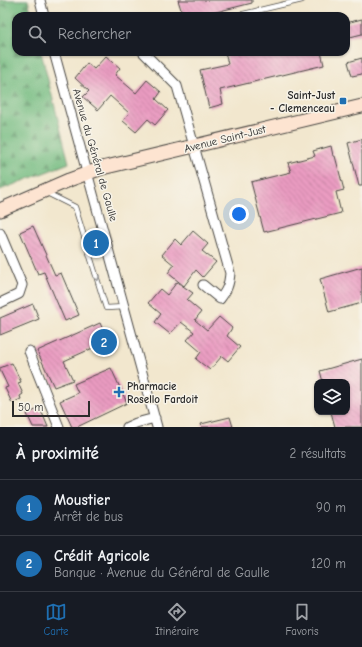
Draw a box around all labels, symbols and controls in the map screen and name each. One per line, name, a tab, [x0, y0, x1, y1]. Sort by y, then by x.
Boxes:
search box	[12, 12, 350, 56]
icon: search	[26, 23, 48, 45]
text: Rechercher	[58, 25, 131, 43]
street label: Avenue du Général de Gaulle	[70, 87, 120, 223]
place label: Saint-Just - Clemenceau	[270, 89, 335, 115]
marker: Saint-Just - Clemenceau	[338, 96, 348, 106]
street label: Avenue Saint-Just	[183, 122, 268, 155]
your location	[229, 204, 249, 224]
pin: 1	[83, 228, 109, 258]
one-way arrow	[92, 274, 101, 281]
pin: 2	[91, 327, 117, 357]
map controls	[314, 379, 350, 415]
button: layers	[314, 379, 350, 415]
place label: Pharmacie Rosello Fardoit	[127, 380, 198, 406]
marker: Pharmacie Rosello Fardoit	[114, 387, 124, 397]
scale bar	[12, 399, 90, 418]
text: 50 m	[18, 401, 43, 414]
text: À proximité	[16, 444, 99, 463]
text: 2 résultats	[290, 446, 346, 461]
text: Moustier	[54, 491, 110, 509]
text: 1	[26, 500, 32, 515]
text: 90 m	[316, 500, 346, 515]
text: Arrêt de bus	[54, 509, 123, 524]
text: Crédit Agricole	[54, 547, 150, 565]
text: 2	[26, 556, 32, 571]
text: 120 m	[311, 556, 346, 571]
text: Banque · Avenue du Général de Gaulle	[54, 565, 270, 580]
tab: Carte	[43, 601, 69, 638]
tab: Itinéraire	[155, 601, 199, 638]
tab: Favoris	[286, 601, 319, 638]

